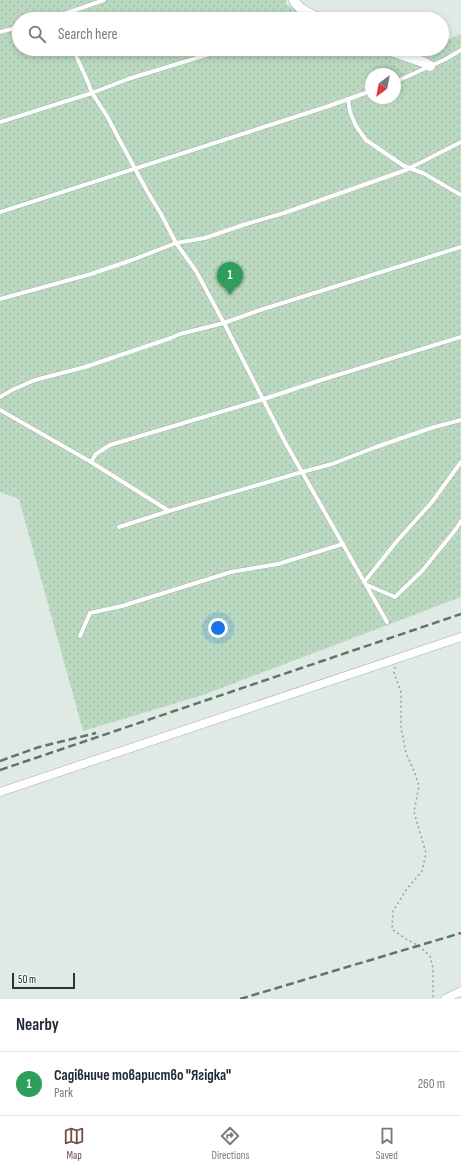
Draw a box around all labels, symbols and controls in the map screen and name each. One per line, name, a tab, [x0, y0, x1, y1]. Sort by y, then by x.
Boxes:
search box	[12, 12, 449, 56]
icon: search	[26, 23, 48, 45]
text: Search here	[58, 25, 118, 44]
north arrow	[365, 68, 401, 104]
pin: 1	[217, 262, 243, 295]
your location	[208, 618, 228, 638]
scale bar	[12, 971, 75, 990]
text: 50 m	[18, 973, 36, 986]
text: Nearby	[16, 1015, 59, 1035]
text: Садівниче товариство "Ягідка"	[54, 1066, 231, 1085]
text: 1	[26, 1076, 32, 1092]
text: 260 m	[418, 1076, 445, 1092]
text: Park	[54, 1085, 73, 1101]
tab: Map	[63, 1125, 85, 1162]
tab: Directions	[212, 1125, 249, 1162]
tab: Saved	[376, 1125, 398, 1162]

